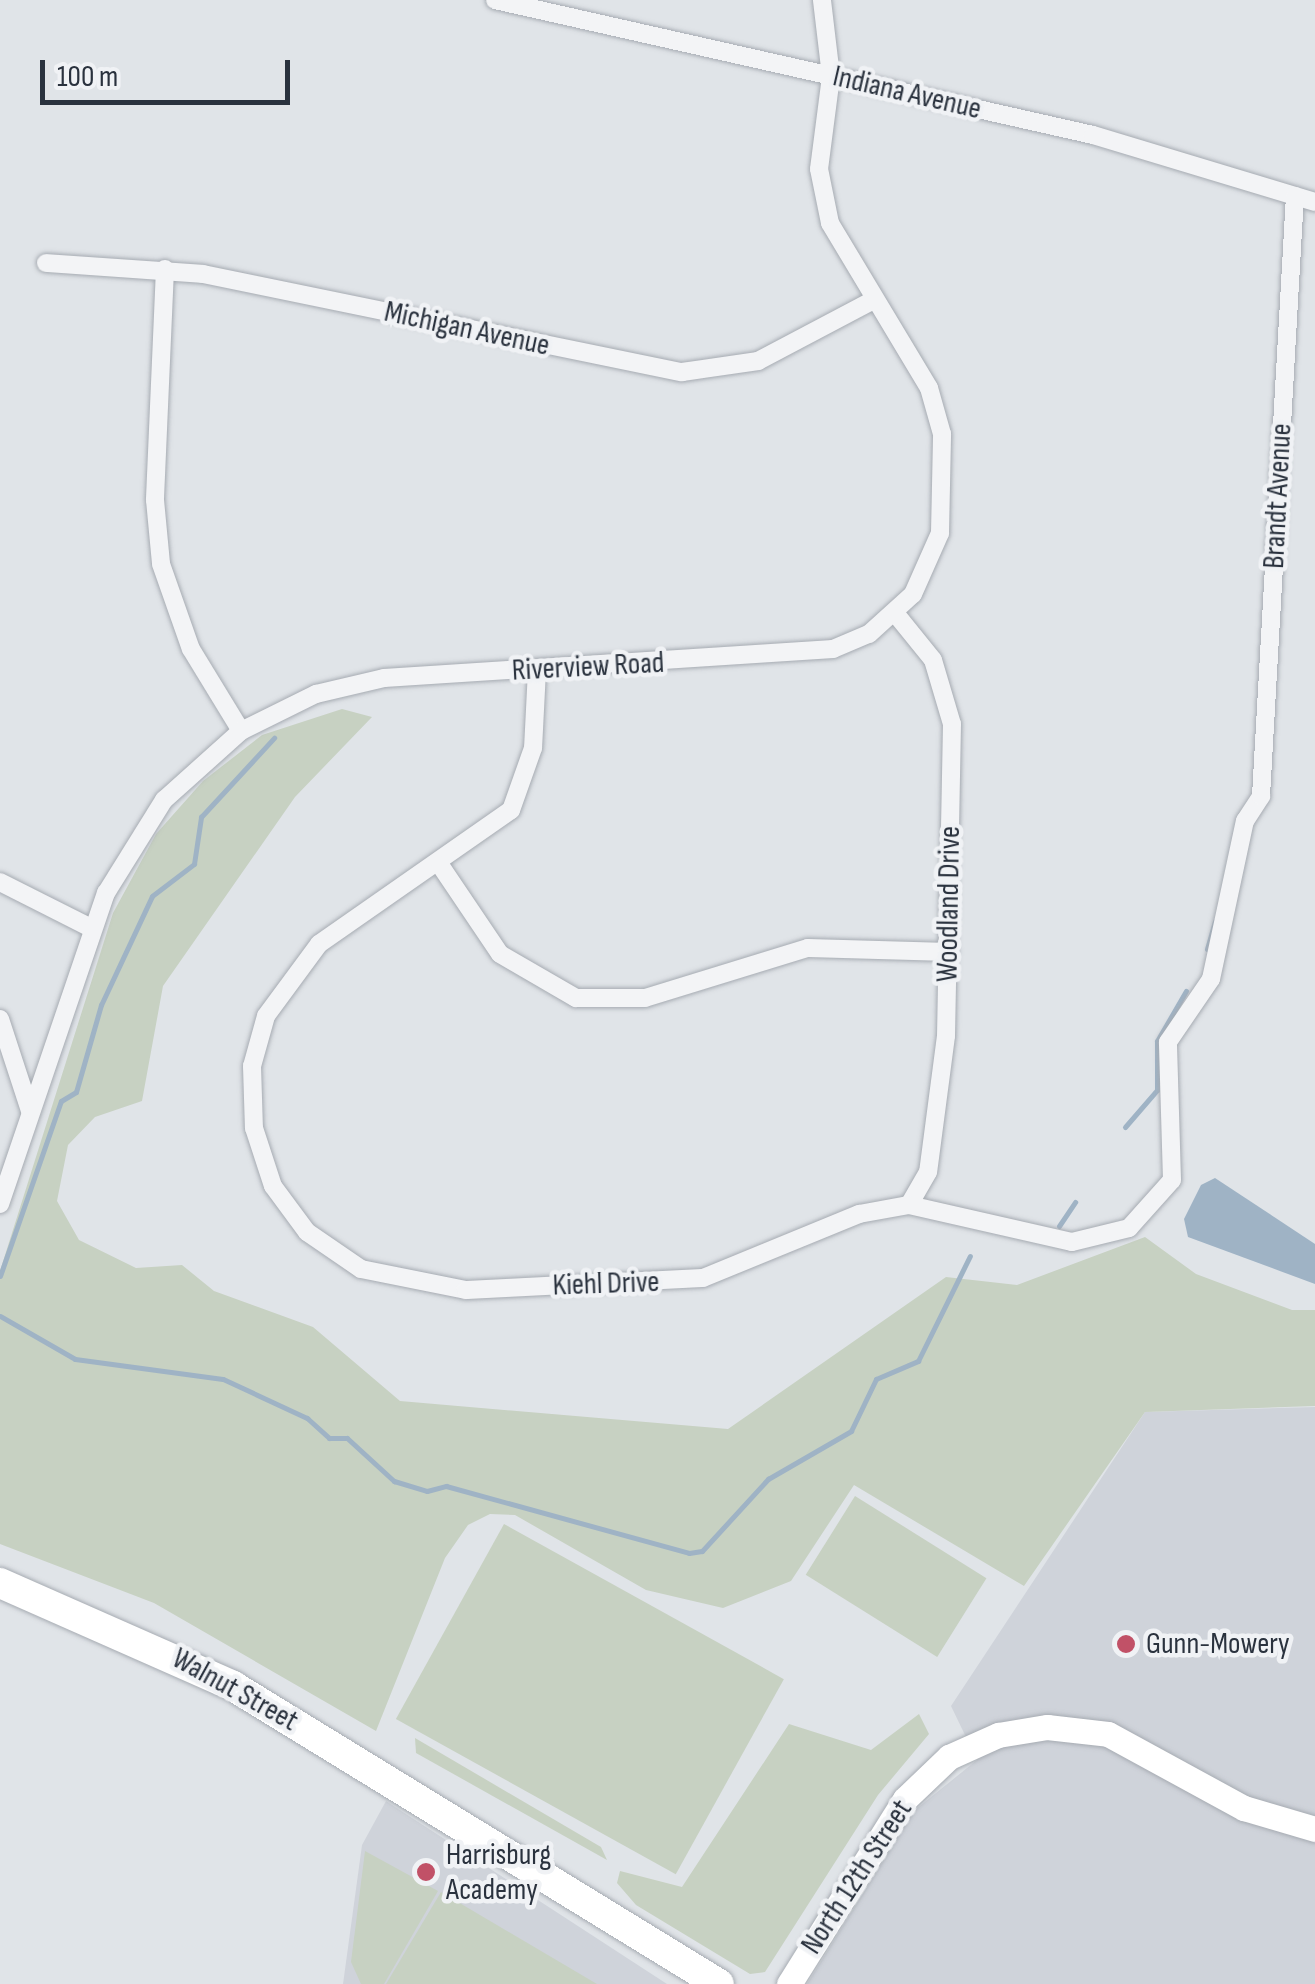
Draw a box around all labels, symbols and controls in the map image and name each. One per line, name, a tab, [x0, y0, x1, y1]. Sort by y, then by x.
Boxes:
scale bar	[45, 40, 295, 102]
street label: Indiana Avenue	[829, 58, 985, 128]
text: 100 m	[57, 59, 118, 95]
street label: Michigan Avenue	[381, 294, 553, 364]
street label: Brandt Avenue	[1256, 422, 1300, 570]
street label: Riverview Road	[511, 645, 665, 689]
street label: Woodland Drive	[930, 826, 968, 982]
street label: Kiehl Drive	[552, 1264, 660, 1304]
place label: Gunn-Mowery	[1146, 1626, 1290, 1662]
marker: Gunn-Mowery	[1115, 1633, 1137, 1655]
street label: Walnut Street	[166, 1641, 304, 1739]
street label: North 12th Street	[794, 1793, 920, 1961]
place label: Harrisburg Academy	[446, 1837, 551, 1908]
marker: Harrisburg Academy	[415, 1861, 437, 1883]

